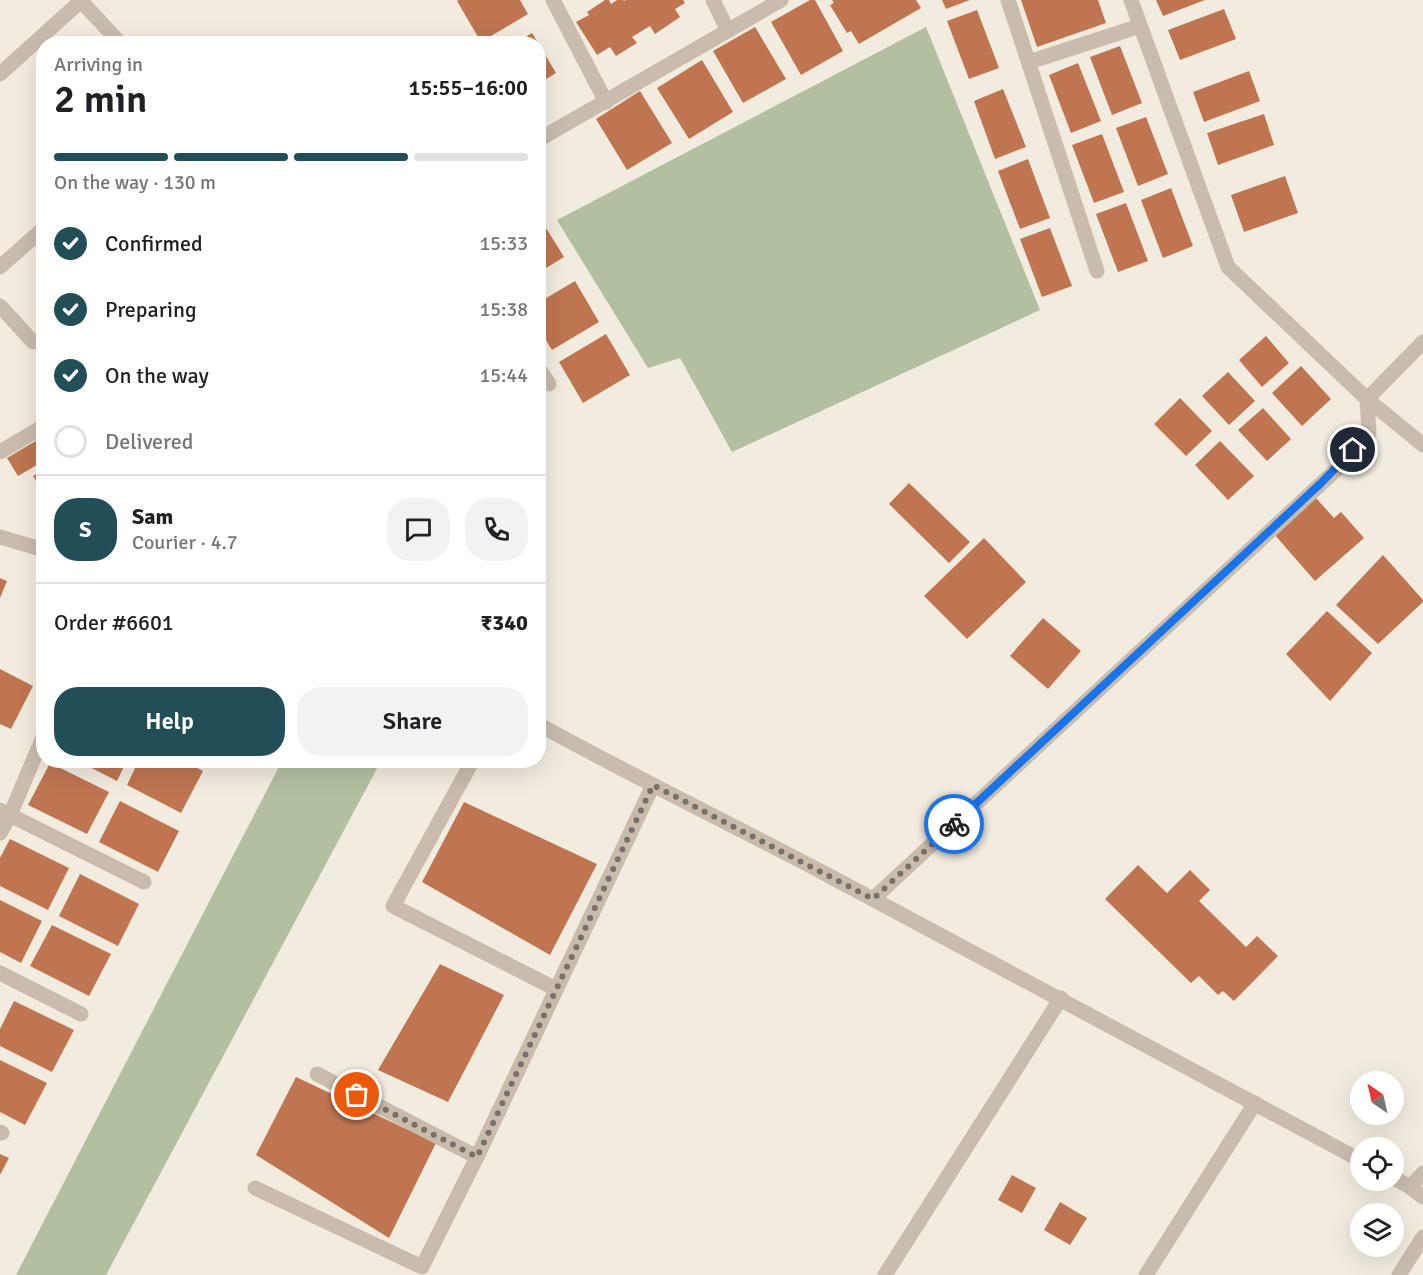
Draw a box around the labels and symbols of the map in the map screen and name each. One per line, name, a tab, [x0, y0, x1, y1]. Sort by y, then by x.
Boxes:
pin	[1327, 424, 1378, 475]
courier	[924, 794, 984, 854]
pin	[331, 1069, 382, 1120]
north arrow	[1350, 1071, 1404, 1125]

